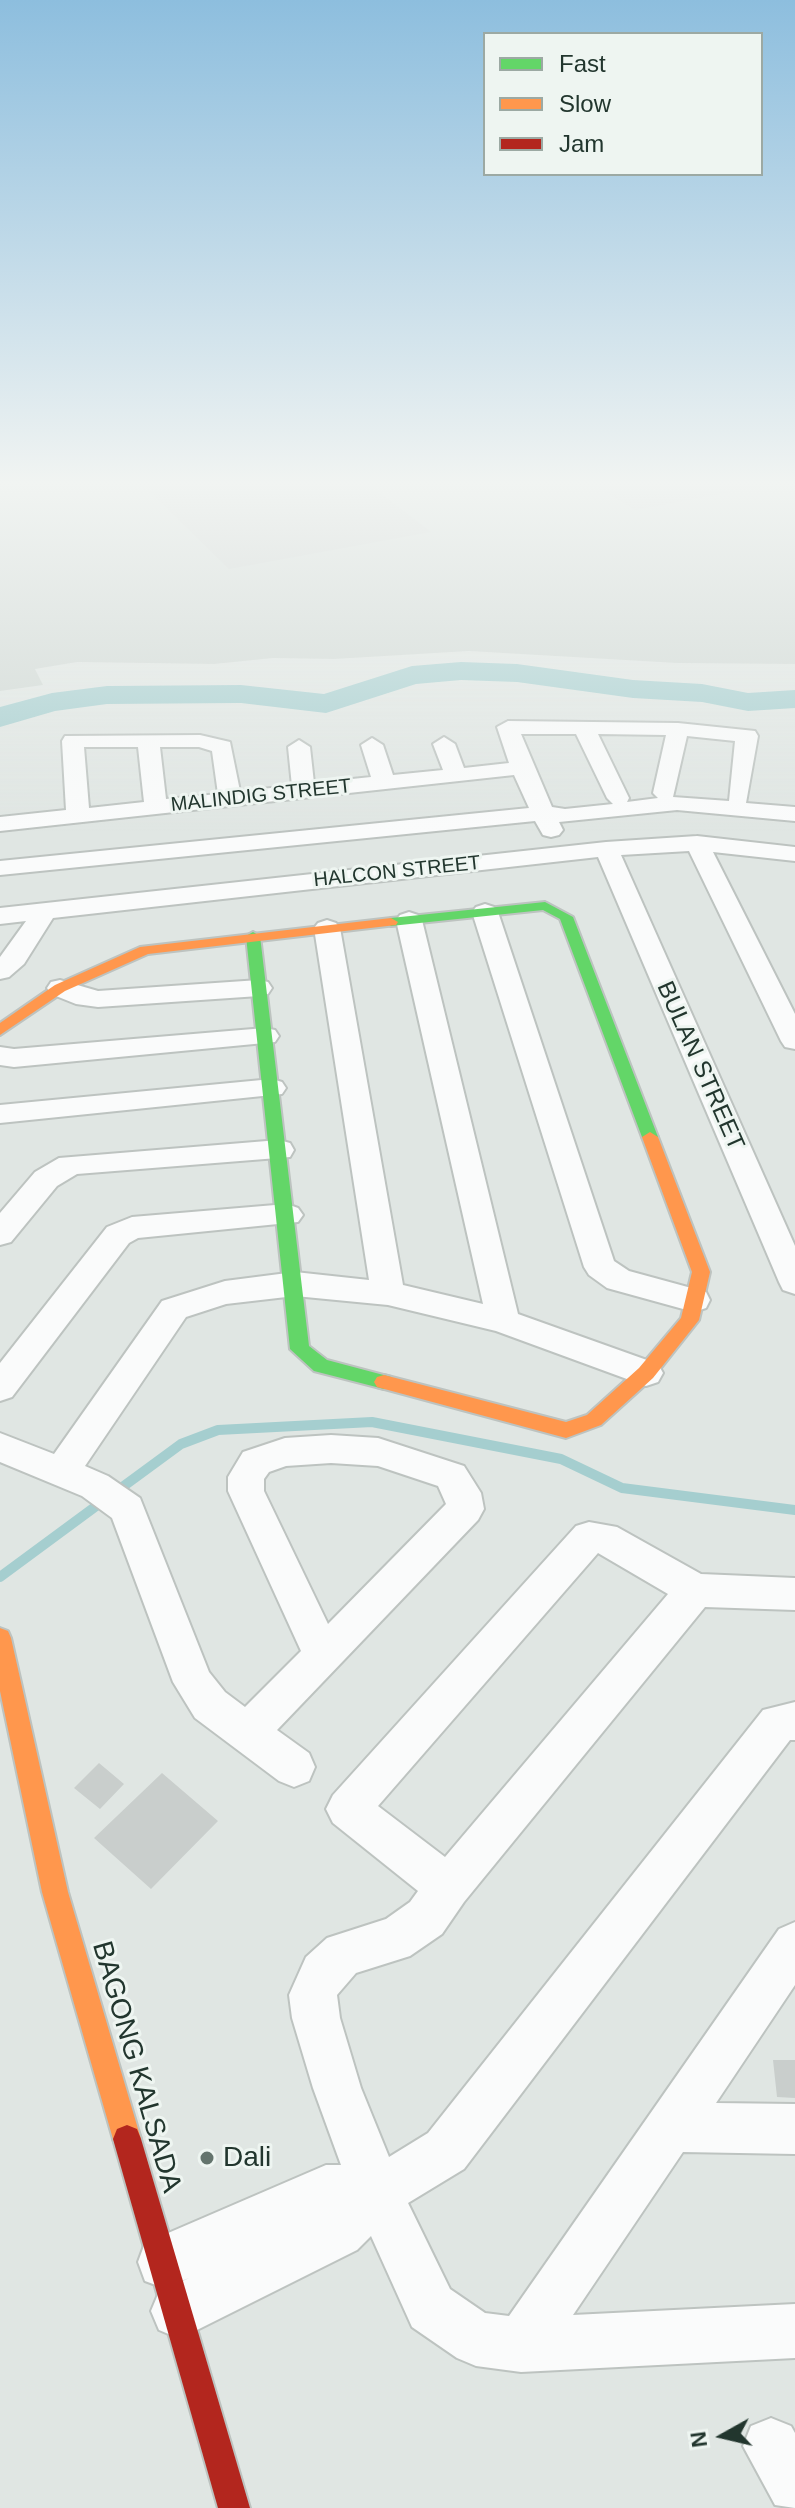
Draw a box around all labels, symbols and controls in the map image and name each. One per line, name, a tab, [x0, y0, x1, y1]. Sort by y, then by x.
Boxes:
legend	[483, 32, 763, 176]
text: Fast	[559, 50, 606, 77]
text: Slow	[559, 90, 611, 117]
text: Jam	[559, 130, 604, 157]
street label: MALINDIG STREET	[170, 775, 352, 817]
street label: HALCON STREET	[312, 851, 482, 893]
street label: BULAN STREET	[650, 977, 750, 1155]
street label: BAGONG KALSADA	[84, 1937, 188, 2197]
place label: Dali	[223, 2141, 271, 2175]
marker: Dali	[198, 2149, 216, 2167]
north arrow	[683, 2396, 763, 2476]
text: N	[685, 2430, 712, 2449]

